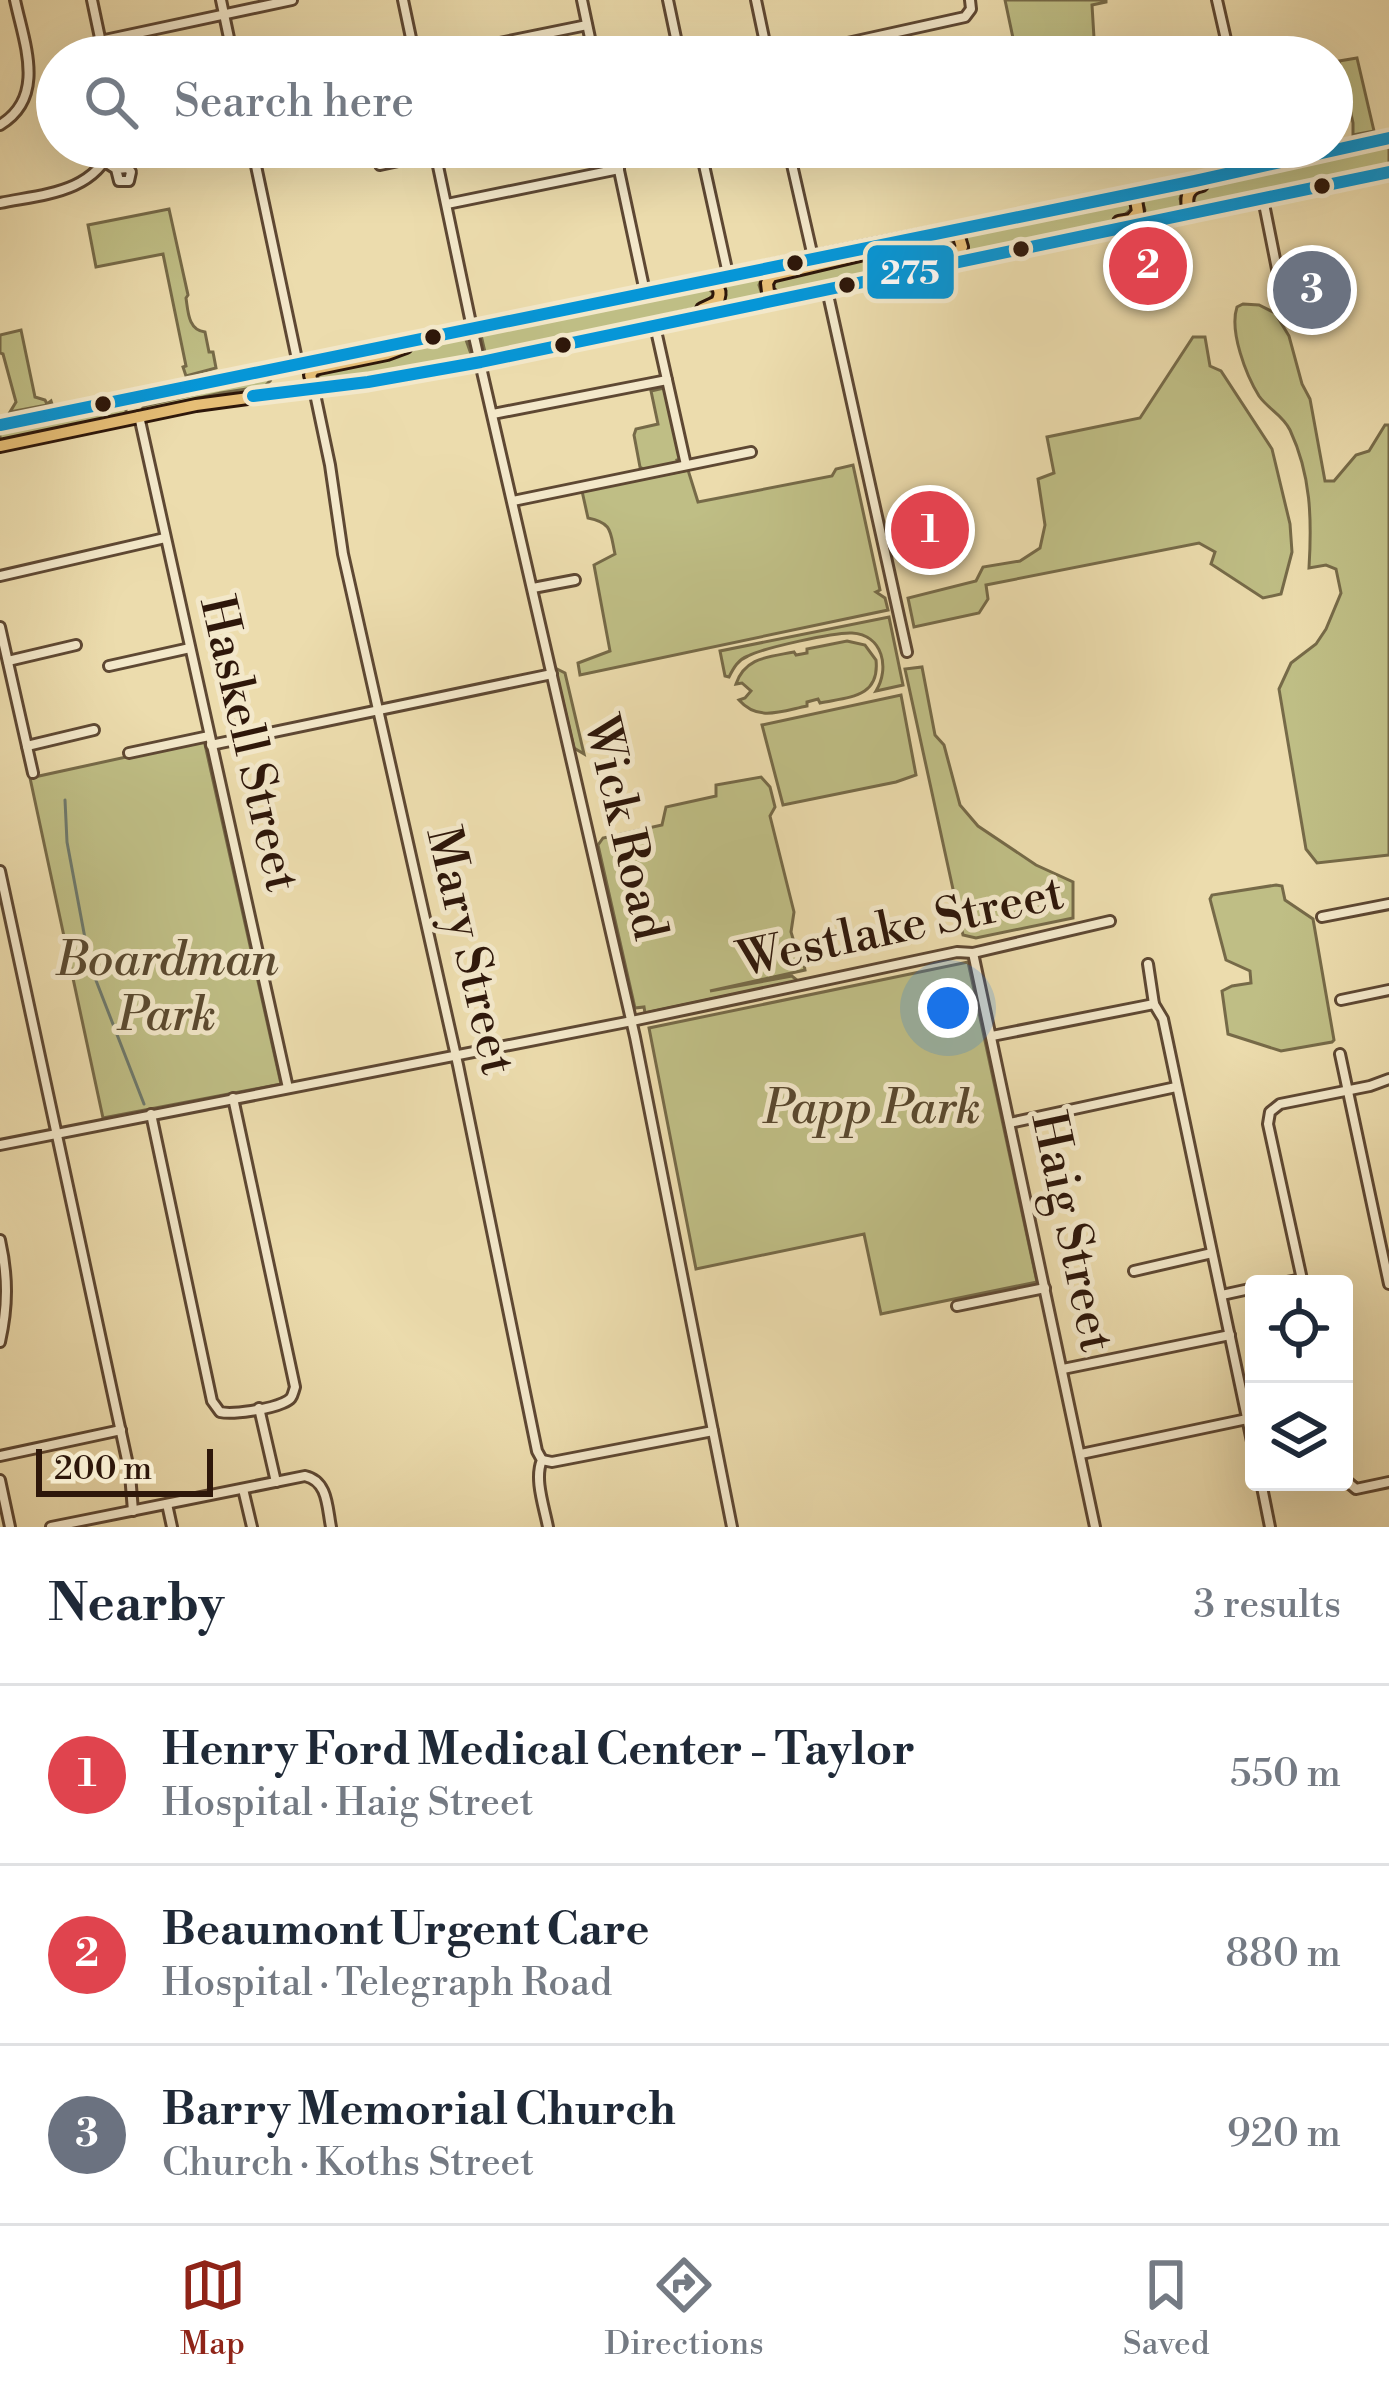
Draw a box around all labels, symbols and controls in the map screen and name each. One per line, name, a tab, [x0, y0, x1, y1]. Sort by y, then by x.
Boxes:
search box	[36, 36, 1353, 168]
icon: search	[78, 69, 144, 135]
text: Search here	[174, 74, 414, 131]
unlabelled marker	[1311, 175, 1333, 197]
pin: 2	[1109, 221, 1187, 311]
unlabelled marker	[1010, 238, 1032, 260]
line badge: 275	[865, 243, 956, 301]
pin: 3	[1273, 245, 1351, 335]
unlabelled marker	[784, 252, 806, 274]
text: 275	[880, 254, 940, 295]
unlabelled marker	[836, 274, 858, 296]
unlabelled marker	[422, 326, 444, 348]
unlabelled marker	[552, 334, 574, 356]
unlabelled marker	[92, 393, 114, 415]
pin: 1	[891, 485, 969, 575]
street label: Haskell Street	[185, 590, 311, 898]
street label: Wick Road	[569, 708, 679, 946]
street label: Mary Street	[411, 821, 527, 1081]
street label: Westlake Street	[731, 864, 1069, 992]
park label: Boardman Park	[55, 931, 279, 1046]
your location	[918, 978, 978, 1038]
park label: Papp Park	[761, 1079, 981, 1139]
street label: Haig Street	[1016, 1107, 1126, 1357]
map controls	[1245, 1275, 1353, 1491]
button: locate	[1245, 1275, 1353, 1383]
button: layers	[1245, 1383, 1353, 1491]
scale bar	[36, 1443, 213, 1496]
text: 200 m	[54, 1449, 152, 1490]
text: Nearby	[48, 1573, 224, 1637]
text: 3 results	[1193, 1581, 1341, 1630]
text: Henry Ford Medical Center - Taylor	[162, 1722, 915, 1779]
text: 1	[78, 1750, 96, 1799]
text: 550 m	[1230, 1750, 1341, 1799]
text: Hospital · Haig Street	[162, 1779, 533, 1828]
text: Beaumont Urgent Care	[162, 1902, 650, 1959]
text: 2	[75, 1930, 99, 1979]
text: 880 m	[1225, 1930, 1341, 1979]
text: Hospital · Telegraph Road	[162, 1959, 612, 2008]
text: Barry Memorial Church	[162, 2082, 676, 2139]
text: 3	[75, 2110, 99, 2159]
text: 920 m	[1227, 2110, 1341, 2159]
text: Church · Koths Street	[162, 2139, 534, 2188]
tab: Map	[180, 2252, 246, 2365]
tab: Directions	[605, 2252, 764, 2365]
tab: Saved	[1123, 2252, 1209, 2365]

